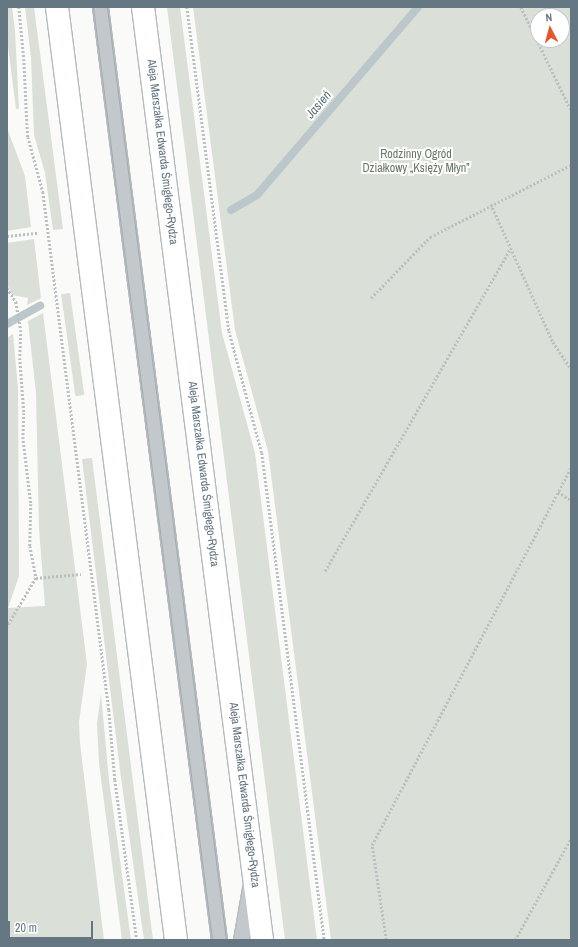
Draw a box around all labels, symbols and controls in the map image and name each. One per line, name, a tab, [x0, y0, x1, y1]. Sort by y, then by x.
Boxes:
north arrow	[530, 8, 570, 48]
text: N	[545, 10, 553, 24]
street label: Aleja Marszałka Edwarda Śmigłego-Rydza	[143, 59, 181, 245]
water label: Jasień	[303, 88, 335, 122]
park label: Rodzinny Ogród Działkowy „Księży Młyn”	[362, 148, 470, 176]
street label: Aleja Marszałka Edwarda Śmigłego-Rydza	[184, 381, 222, 567]
street label: Aleja Marszałka Edwarda Śmigłego-Rydza	[225, 702, 263, 888]
scale bar	[10, 913, 95, 939]
text: 20 m	[15, 920, 37, 936]

